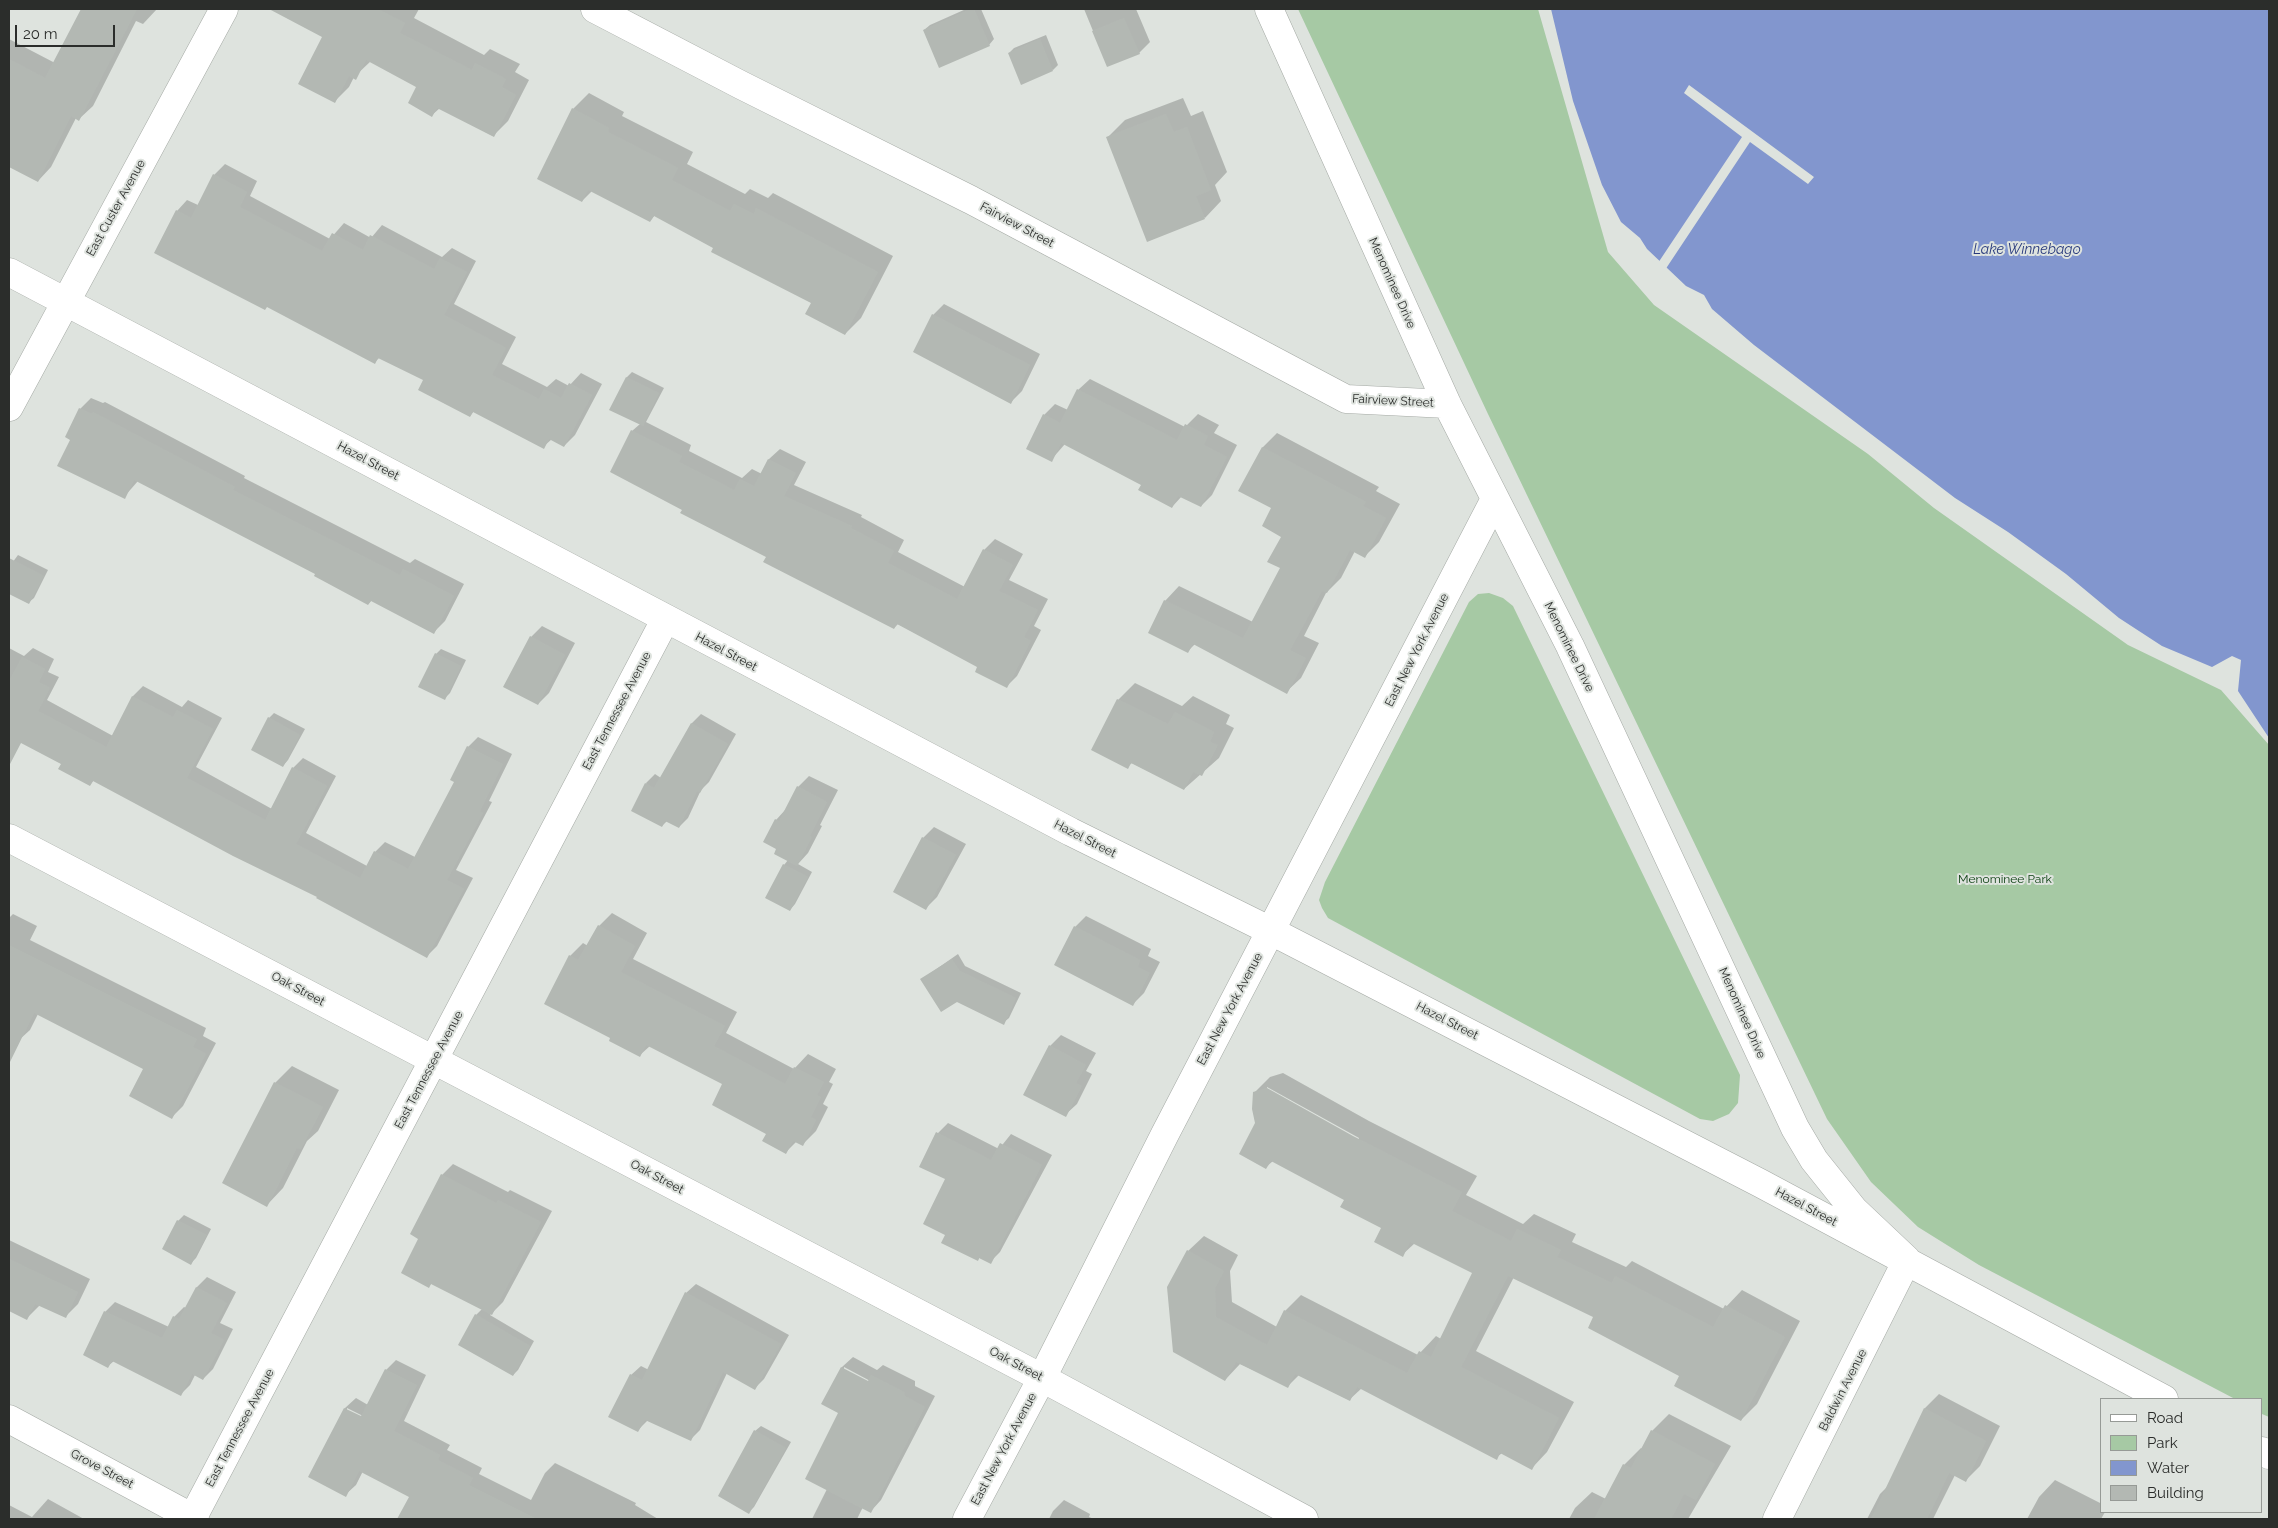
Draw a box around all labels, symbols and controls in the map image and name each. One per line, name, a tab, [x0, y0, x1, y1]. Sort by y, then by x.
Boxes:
scale bar	[18, 15, 118, 47]
text: 20 m	[23, 25, 58, 43]
street label: East Custer Avenue	[83, 157, 149, 259]
street label: Fairview Street	[978, 199, 1056, 251]
street label: Menominee Drive	[1365, 235, 1419, 331]
water label: Lake Winnebago	[1973, 242, 2081, 258]
street label: Fairview Street	[1352, 392, 1434, 410]
street label: Hazel Street	[335, 439, 401, 483]
street label: East New York Avenue	[1382, 591, 1452, 709]
street label: Menominee Drive	[1541, 600, 1597, 694]
street label: Hazel Street	[693, 630, 759, 674]
street label: East Tennessee Avenue	[580, 650, 654, 772]
street label: Hazel Street	[1052, 817, 1118, 861]
park label: Menominee Park	[1958, 872, 2052, 886]
street label: East New York Avenue	[1194, 950, 1266, 1068]
street label: Menominee Drive	[1715, 965, 1769, 1061]
street label: Oak Street	[269, 969, 327, 1009]
street label: Hazel Street	[1414, 999, 1480, 1043]
street label: East Tennessee Avenue	[392, 1009, 466, 1131]
street label: Oak Street	[628, 1157, 686, 1197]
street label: Hazel Street	[1773, 1185, 1839, 1229]
street label: Oak Street	[987, 1344, 1045, 1384]
street label: Baldwin Avenue	[1816, 1347, 1870, 1433]
street label: East Tennessee Avenue	[203, 1367, 277, 1489]
street label: East New York Avenue	[968, 1390, 1040, 1508]
legend	[2100, 1398, 2263, 1513]
text: Road	[2147, 1409, 2183, 1427]
text: Park	[2147, 1434, 2178, 1452]
street label: Grove Street	[68, 1446, 136, 1492]
text: Water	[2147, 1459, 2189, 1477]
text: Building	[2147, 1484, 2204, 1502]

